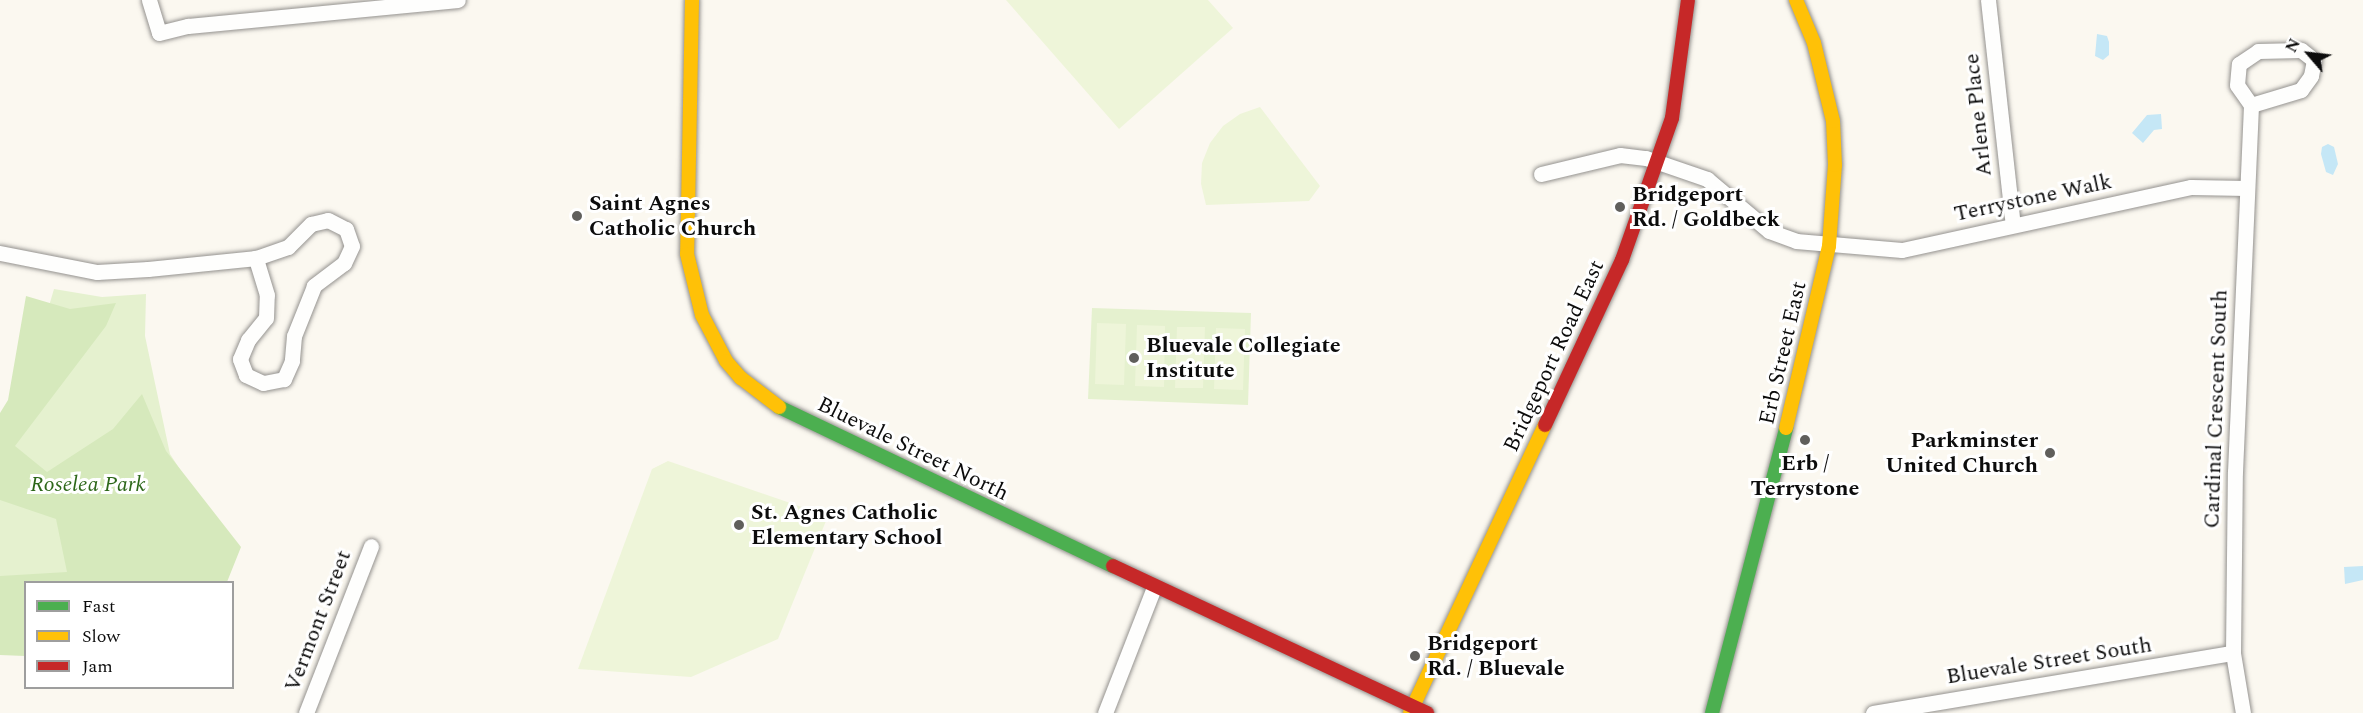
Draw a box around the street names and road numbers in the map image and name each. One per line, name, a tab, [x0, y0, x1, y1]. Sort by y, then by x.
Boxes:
street label: Arlene Place	[1958, 52, 1998, 178]
street label: Terrystone Walk	[1952, 168, 2114, 228]
street label: Bridgeport Road East	[1498, 256, 1610, 456]
street label: Erb Street East	[1754, 279, 1812, 427]
street label: Cardinal Crescent South	[2199, 289, 2233, 529]
street label: Bluevale Street North	[813, 391, 1013, 507]
street label: Vermont Street	[279, 547, 357, 695]
street label: Bluevale Street South	[1944, 632, 2154, 690]

